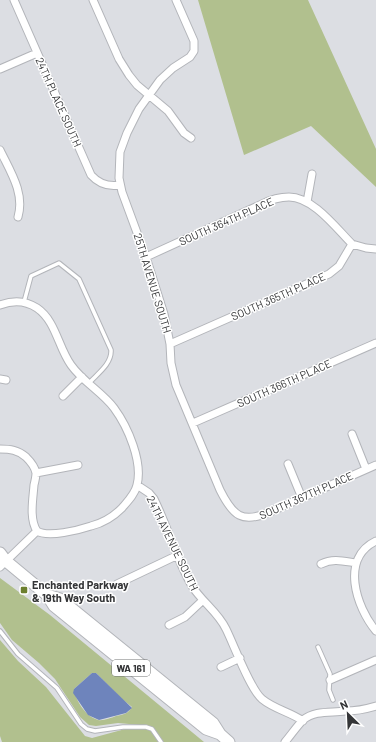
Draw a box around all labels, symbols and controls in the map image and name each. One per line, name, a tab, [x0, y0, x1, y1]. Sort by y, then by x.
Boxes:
street label: 24TH PLACE SOUTH	[33, 55, 85, 149]
street label: SOUTH 364TH PLACE	[177, 194, 276, 248]
street label: 25TH AVENUE SOUTH	[132, 232, 174, 334]
street label: SOUTH 365TH PLACE	[229, 269, 327, 323]
street label: SOUTH 366TH PLACE	[235, 356, 333, 410]
street label: SOUTH 367TH PLACE	[257, 468, 355, 522]
street label: 24TH AVENUE SOUTH	[144, 493, 202, 593]
place label: Enchanted Parkway & 19th Way South	[32, 578, 129, 604]
marker: Enchanted Parkway & 19th Way South	[19, 585, 29, 595]
road number: WA 161	[112, 660, 150, 676]
north arrow	[328, 694, 368, 734]
text: N	[338, 697, 350, 712]

